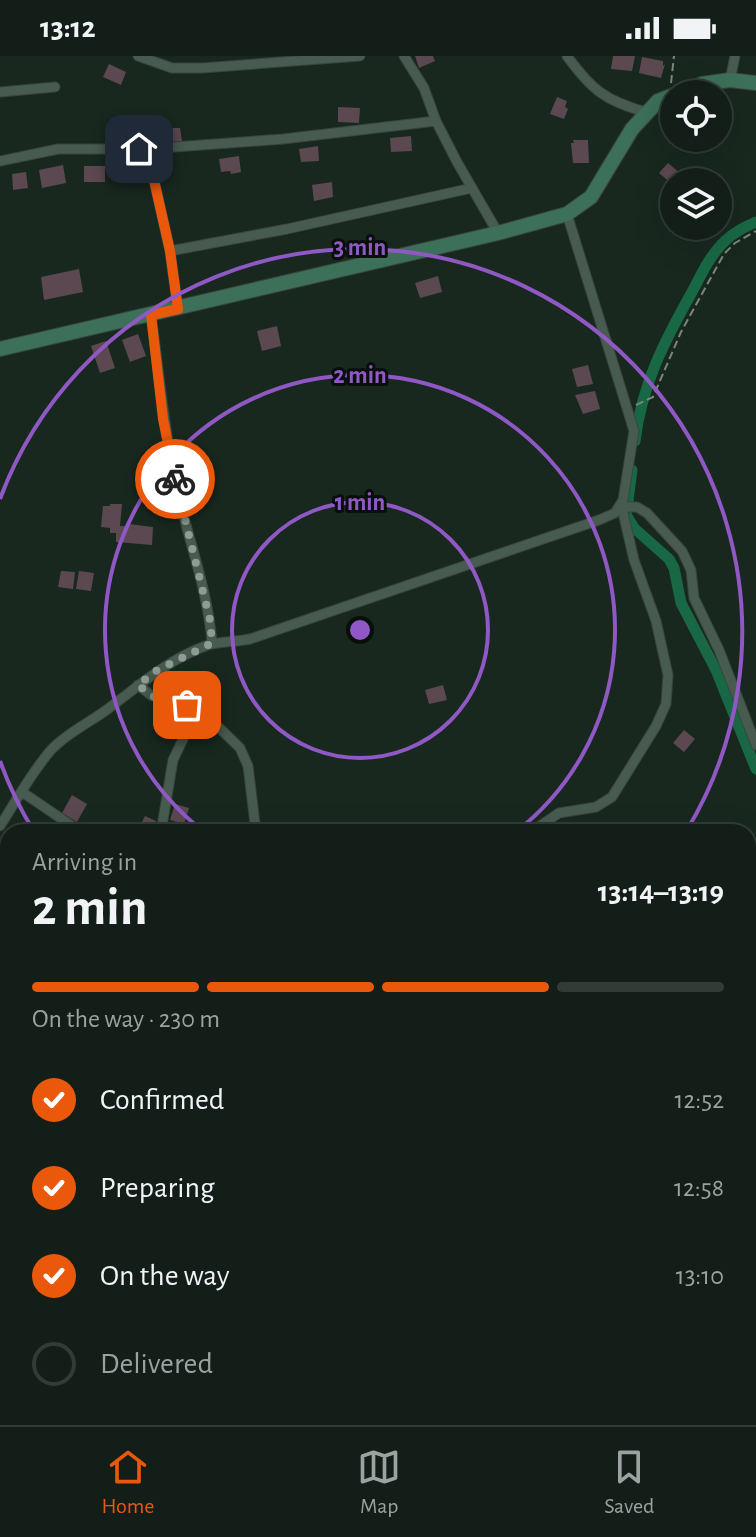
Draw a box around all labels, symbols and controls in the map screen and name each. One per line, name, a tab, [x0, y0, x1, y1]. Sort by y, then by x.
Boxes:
text: 13:12	[40, 13, 96, 43]
map controls	[660, 80, 732, 240]
button: locate	[660, 80, 732, 152]
pin	[105, 115, 173, 183]
icon: home	[117, 127, 161, 171]
button: layers	[660, 168, 732, 240]
text: 3 min	[334, 236, 386, 260]
text: 2 min	[333, 364, 387, 388]
courier	[135, 439, 215, 519]
icon: bike	[153, 457, 197, 501]
text: 1 min	[335, 491, 385, 515]
centre of rings	[346, 616, 374, 644]
pin	[153, 671, 221, 739]
icon: bag	[165, 683, 209, 727]
text: Arriving in	[32, 849, 137, 875]
text: 13:14–13:19	[598, 877, 724, 907]
text: 2 min	[32, 882, 147, 934]
text: On the way · 230 m	[32, 1006, 220, 1032]
icon: check	[32, 1078, 76, 1122]
text: Confirmed	[100, 1085, 224, 1115]
text: 12:52	[675, 1087, 724, 1113]
icon: check	[32, 1166, 76, 1210]
text: Preparing	[100, 1173, 215, 1203]
text: 12:58	[674, 1175, 724, 1201]
icon: check	[32, 1254, 76, 1298]
text: On the way	[100, 1261, 229, 1291]
text: 13:10	[676, 1263, 724, 1289]
text: Delivered	[100, 1349, 213, 1379]
tab: Home	[101, 1445, 154, 1519]
tab: Map	[357, 1445, 401, 1519]
tab: Saved	[604, 1445, 655, 1519]

